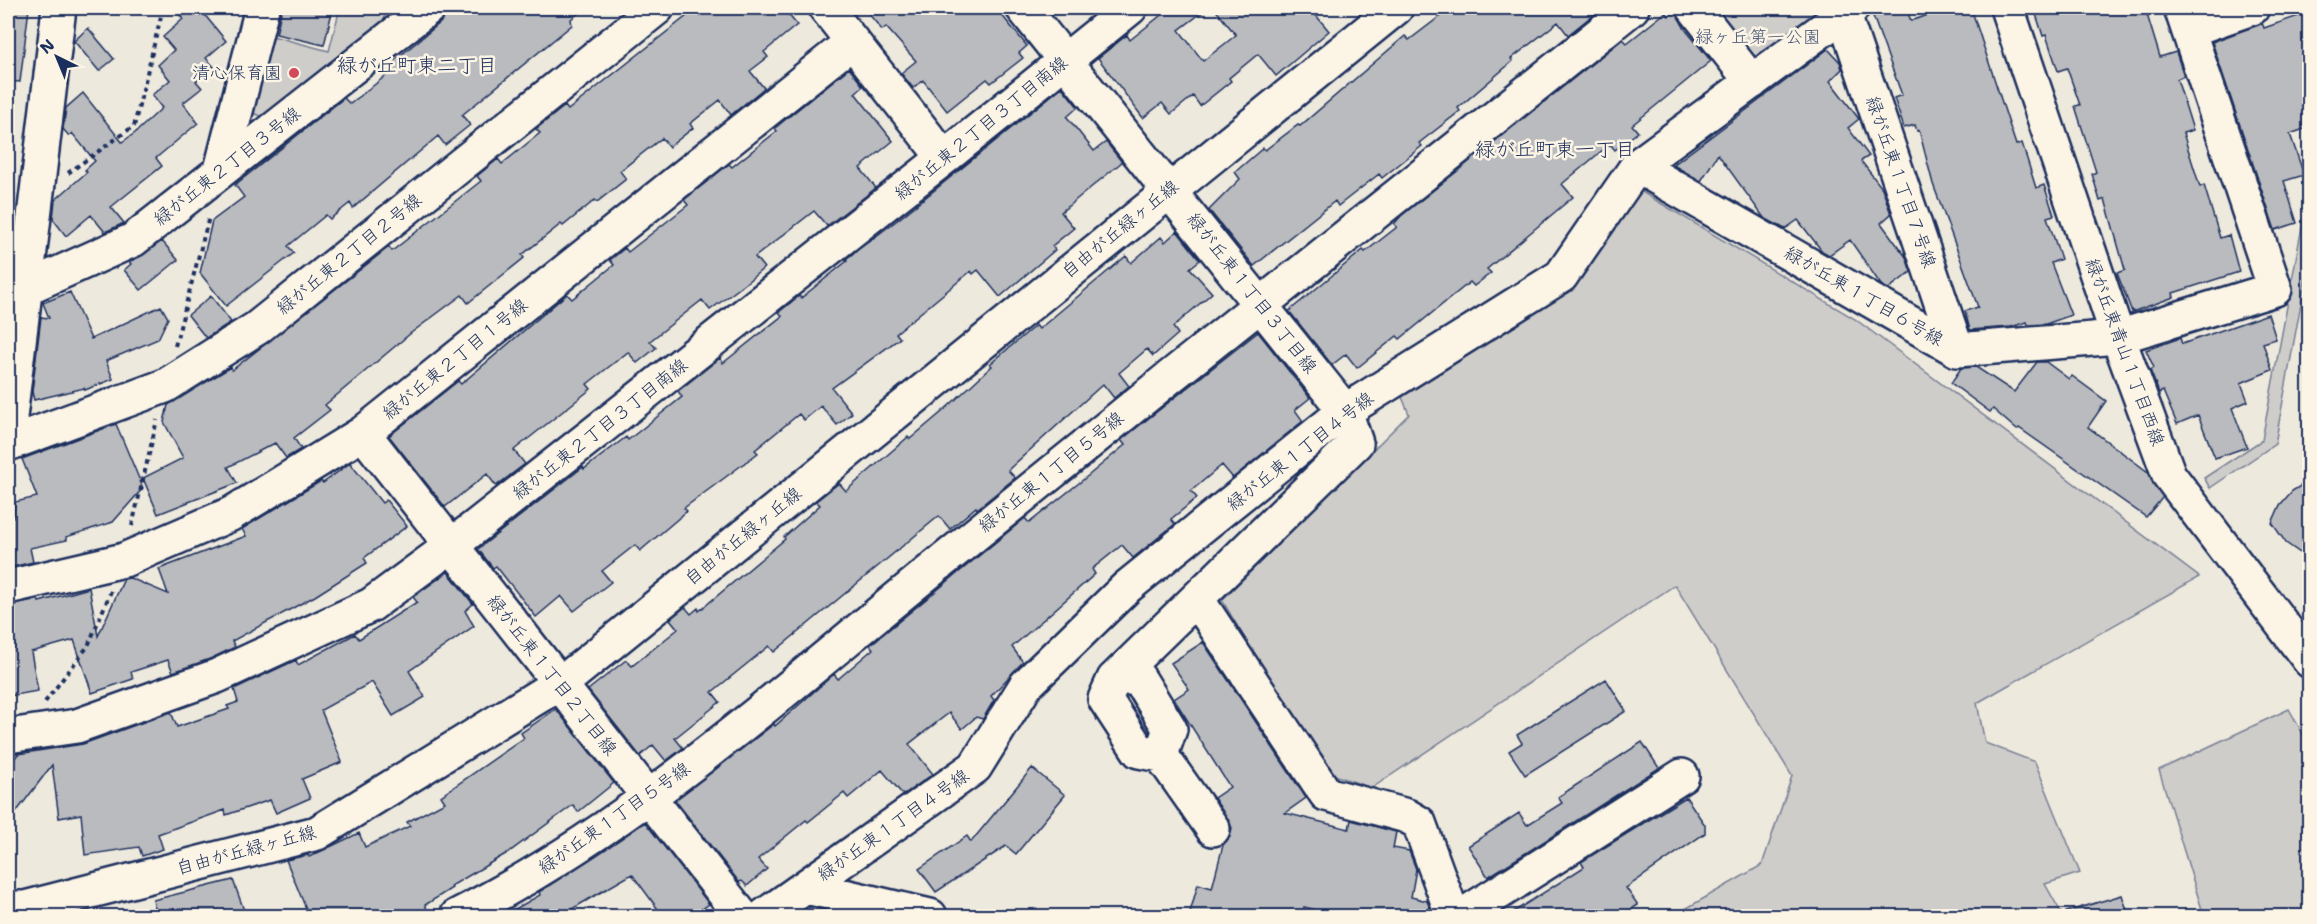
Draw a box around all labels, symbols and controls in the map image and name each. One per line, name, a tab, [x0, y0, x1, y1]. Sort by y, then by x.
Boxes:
park label: 緑ヶ丘第一公園	[1695, 25, 1821, 49]
north arrow	[27, 27, 87, 87]
text: N	[35, 34, 59, 58]
street label: 緑が丘東２丁目３丁目南線	[890, 51, 1072, 205]
district label: 緑が丘町東二丁目	[337, 52, 497, 78]
place label: 清心保育園	[192, 61, 282, 85]
marker: 清心保育園	[287, 66, 301, 80]
street label: 緑が丘東１丁目７号線	[1860, 93, 1942, 271]
street label: 緑が丘東２丁目３号線	[149, 101, 305, 231]
district label: 緑が丘町東一丁目	[1475, 136, 1635, 162]
street label: 自由が丘緑ヶ丘線	[1056, 174, 1184, 284]
street label: 緑が丘東２丁目２号線	[272, 188, 426, 320]
street label: 緑が丘東１丁目３丁目線	[1182, 208, 1322, 378]
street label: 緑が丘東１丁目６号線	[1780, 241, 1948, 351]
street label: 緑が丘東青山１丁目西線	[2080, 255, 2170, 449]
street label: 緑が丘東２丁目１号線	[378, 293, 532, 425]
street label: 緑が丘東２丁目３丁目南線	[508, 353, 692, 505]
street label: 緑が丘東１丁目４号線	[1222, 386, 1378, 516]
street label: 緑が丘東１丁目５号線	[974, 406, 1128, 538]
street label: 自由が丘緑ヶ丘線	[679, 481, 807, 591]
street label: 緑が丘東１丁目２丁目線	[482, 590, 622, 760]
street label: 緑が丘東１丁目５号線	[533, 757, 695, 879]
street label: 緑が丘東１丁目４号線	[812, 764, 974, 886]
street label: 自由が丘緑ヶ丘線	[173, 820, 319, 880]

